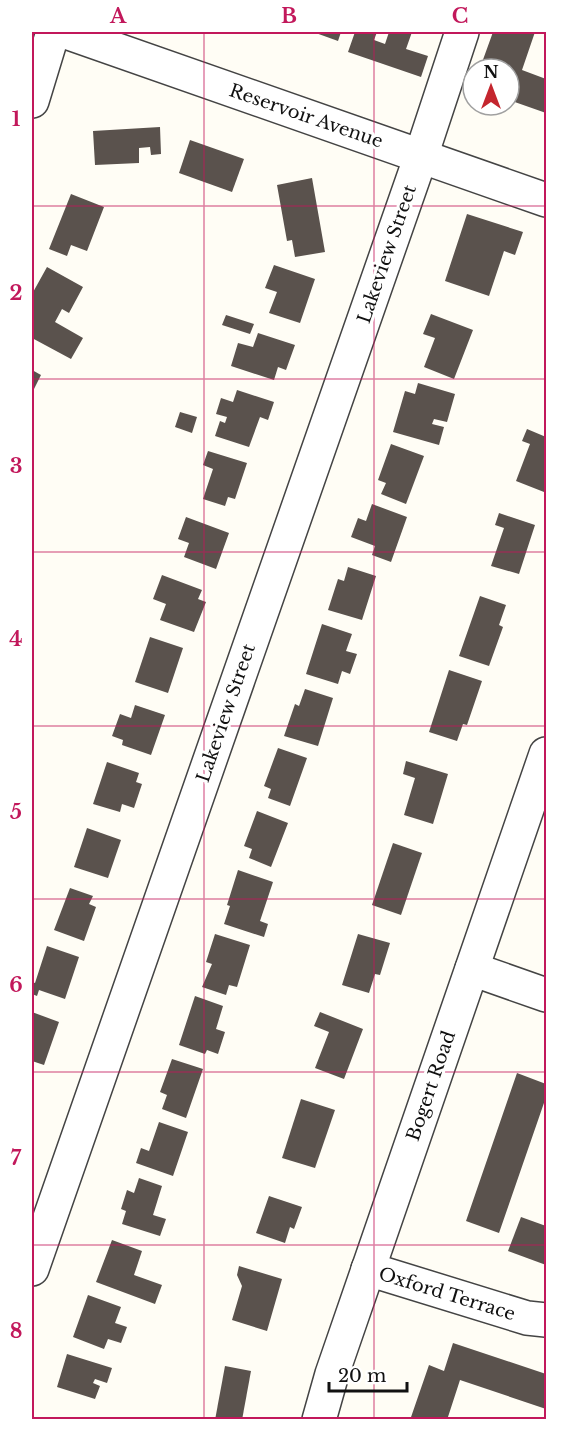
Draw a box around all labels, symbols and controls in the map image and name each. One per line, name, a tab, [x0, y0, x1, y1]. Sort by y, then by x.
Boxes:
text: A	[109, 4, 127, 28]
text: B	[281, 4, 297, 28]
text: C	[452, 4, 468, 28]
north arrow	[461, 57, 521, 117]
text: N	[483, 62, 499, 82]
street label: Reservoir Avenue	[226, 79, 386, 153]
text: 1	[12, 107, 21, 131]
street label: Lakeview Street	[353, 182, 421, 326]
text: 2	[9, 281, 23, 305]
text: 3	[10, 454, 22, 478]
text: 4	[9, 627, 23, 651]
street label: Lakeview Street	[192, 641, 260, 785]
text: 5	[10, 800, 22, 824]
text: 6	[9, 973, 23, 997]
street label: Bogert Road	[402, 1028, 460, 1144]
text: 7	[11, 1146, 22, 1170]
street label: Oxford Terrace	[376, 1263, 518, 1325]
text: 8	[10, 1319, 22, 1343]
scale bar	[329, 1355, 407, 1393]
text: 20 m	[338, 1365, 386, 1387]

